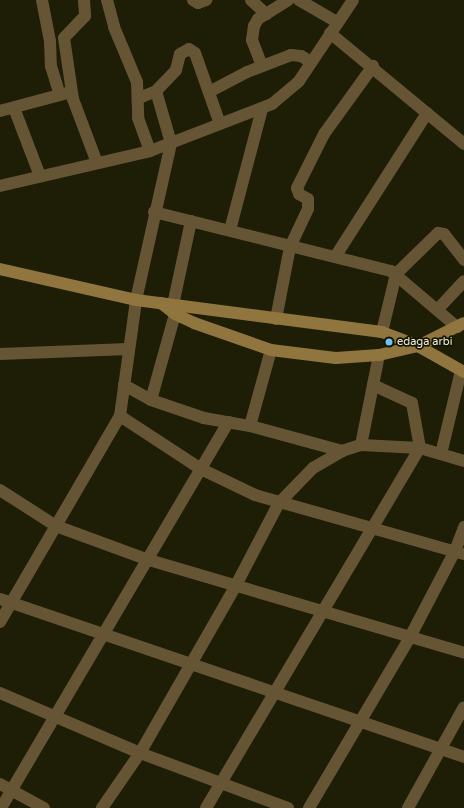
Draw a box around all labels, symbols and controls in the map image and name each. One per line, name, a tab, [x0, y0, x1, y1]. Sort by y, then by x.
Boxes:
place label: edaga arbi	[397, 335, 452, 349]
marker: edaga arbi	[384, 337, 394, 347]

